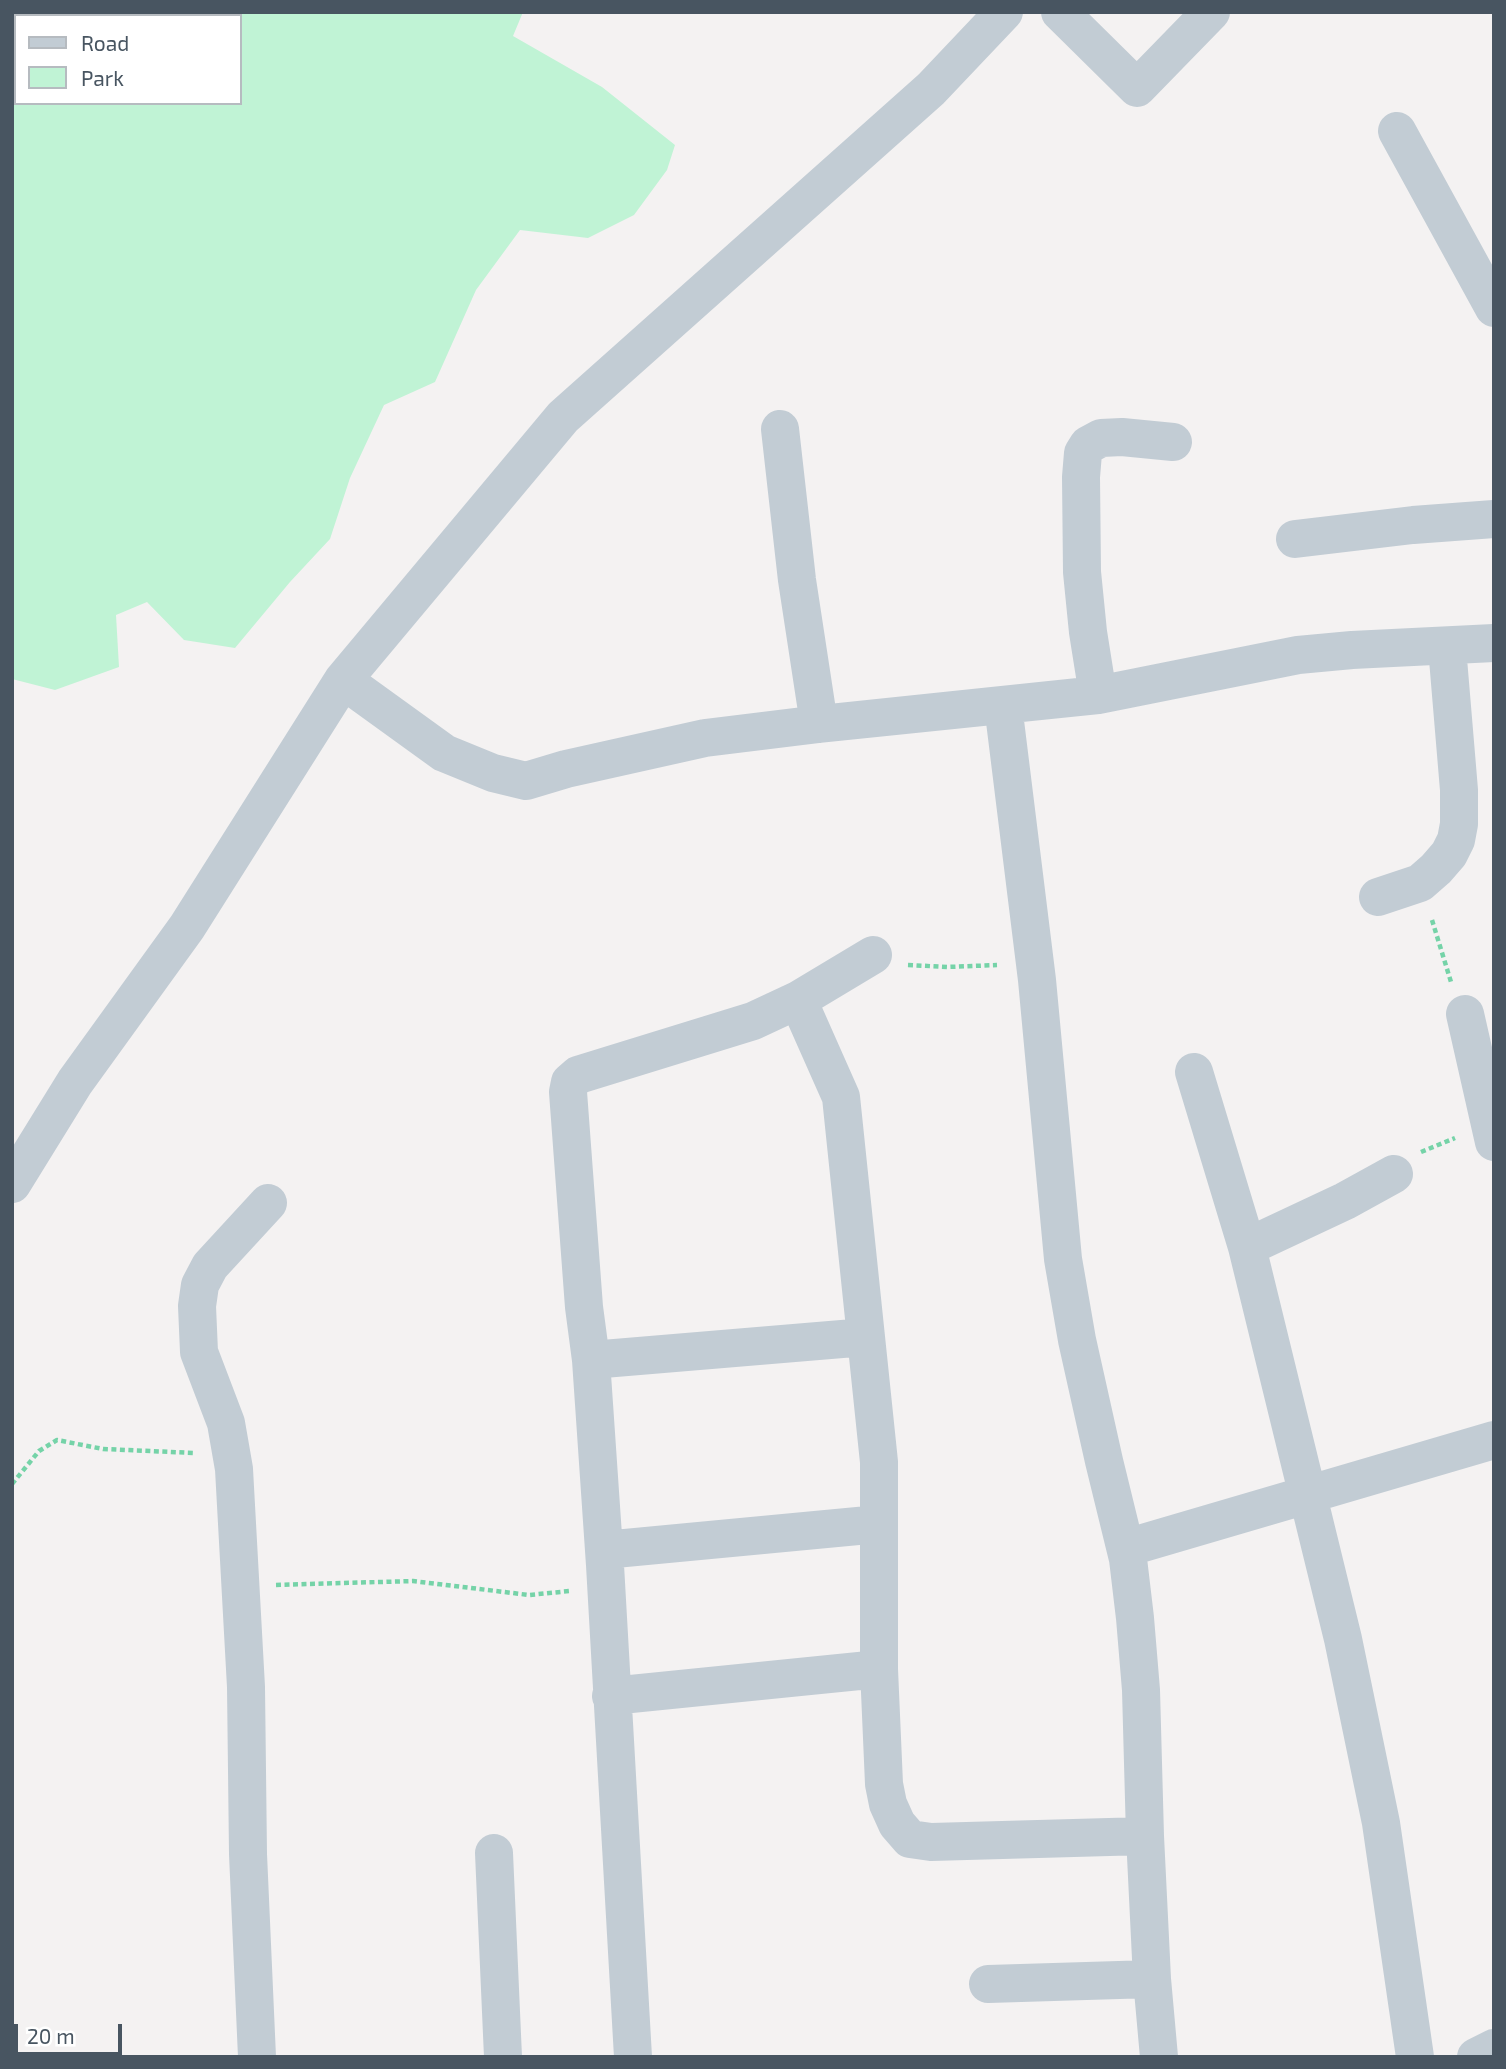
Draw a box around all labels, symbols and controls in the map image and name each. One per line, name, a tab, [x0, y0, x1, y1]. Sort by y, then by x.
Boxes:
legend	[14, 14, 242, 105]
text: Road	[81, 30, 129, 55]
text: Park	[81, 65, 124, 90]
scale bar	[18, 2010, 126, 2054]
text: 20 m	[27, 2023, 75, 2048]

